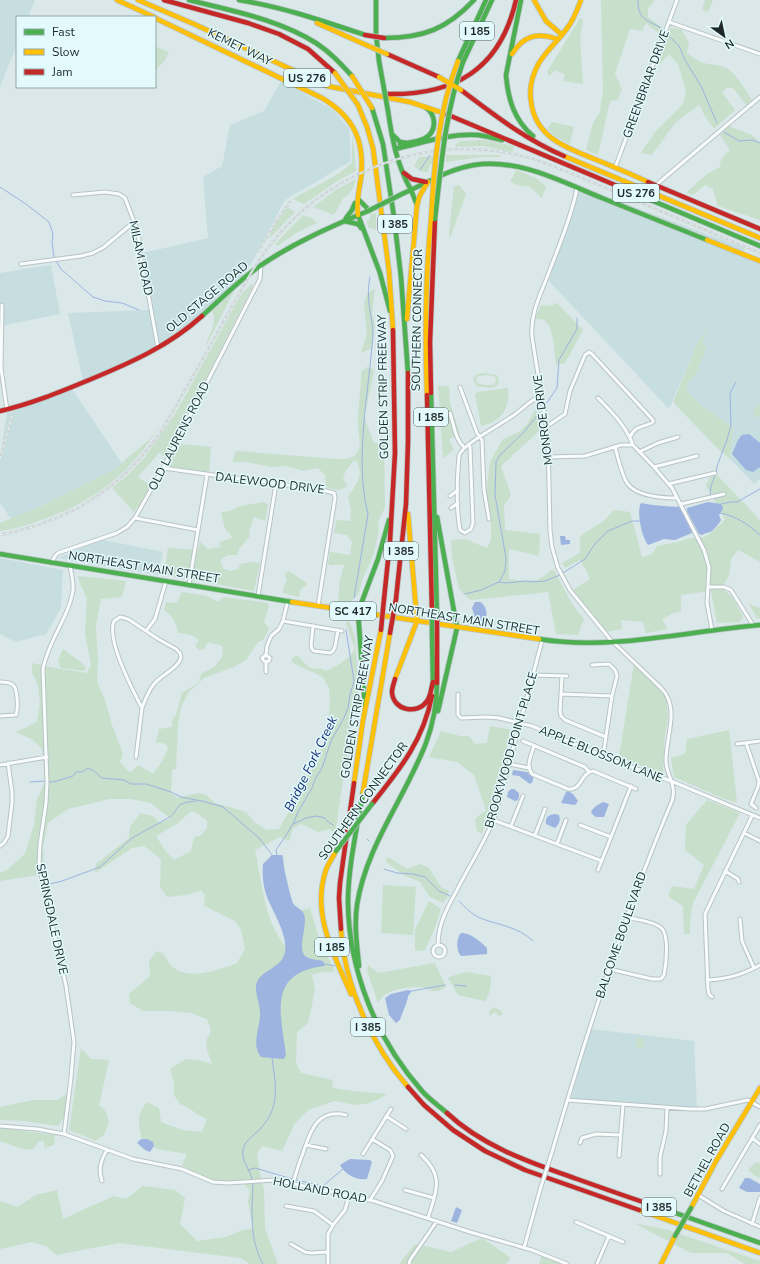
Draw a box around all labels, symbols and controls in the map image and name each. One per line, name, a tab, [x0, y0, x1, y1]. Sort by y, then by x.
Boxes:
legend	[16, 16, 156, 88]
north arrow	[704, 16, 744, 56]
road number: I 185	[460, 22, 494, 40]
text: Fast	[52, 24, 75, 40]
street label: KEMET WAY	[205, 25, 276, 70]
street label: GREENBRIAR DRIVE	[619, 28, 673, 140]
text: N	[722, 35, 737, 52]
text: Slow	[52, 44, 80, 60]
text: Jam	[51, 64, 73, 80]
road number: US 276	[284, 69, 330, 87]
road number: US 276	[613, 184, 659, 202]
road number: I 385	[378, 215, 412, 233]
street label: MILAM ROAD	[125, 219, 157, 297]
street label: SOUTHERN CONNECTOR	[408, 249, 426, 391]
street label: OLD STAGE ROAD	[162, 258, 252, 336]
street label: GOLDEN STRIP FREEWAY	[374, 314, 392, 459]
street label: MONROE DRIVE	[530, 374, 556, 466]
street label: OLD LAURENS ROAD	[145, 379, 214, 493]
road number: I 185	[414, 408, 448, 426]
street label: DALEWOOD DRIVE	[215, 468, 325, 498]
road number: I 385	[384, 542, 418, 560]
street label: NORTHEAST MAIN STREET	[67, 547, 221, 587]
street label: NORTHEAST MAIN STREET	[387, 599, 541, 639]
road number: SC 417	[330, 602, 376, 620]
street label: GOLDEN STRIP FREEWAY	[337, 634, 378, 780]
street label: BROOKWOOD POINT PLACE	[481, 670, 541, 830]
water label: Bridge Fork Creek	[280, 713, 342, 815]
street label: APPLE BLOSSOM LANE	[537, 722, 665, 786]
street label: SOUTHERN CONNECTOR	[315, 739, 411, 863]
street label: SPRINGDALE DRIVE	[32, 862, 72, 976]
street label: BALCOME BOULEVARD	[592, 869, 650, 1000]
road number: I 185	[315, 938, 349, 956]
road number: I 385	[351, 1018, 385, 1036]
street label: BETHEL ROAD	[680, 1120, 734, 1200]
street label: HOLLAND ROAD	[272, 1173, 368, 1207]
road number: I 385	[642, 1198, 676, 1216]

